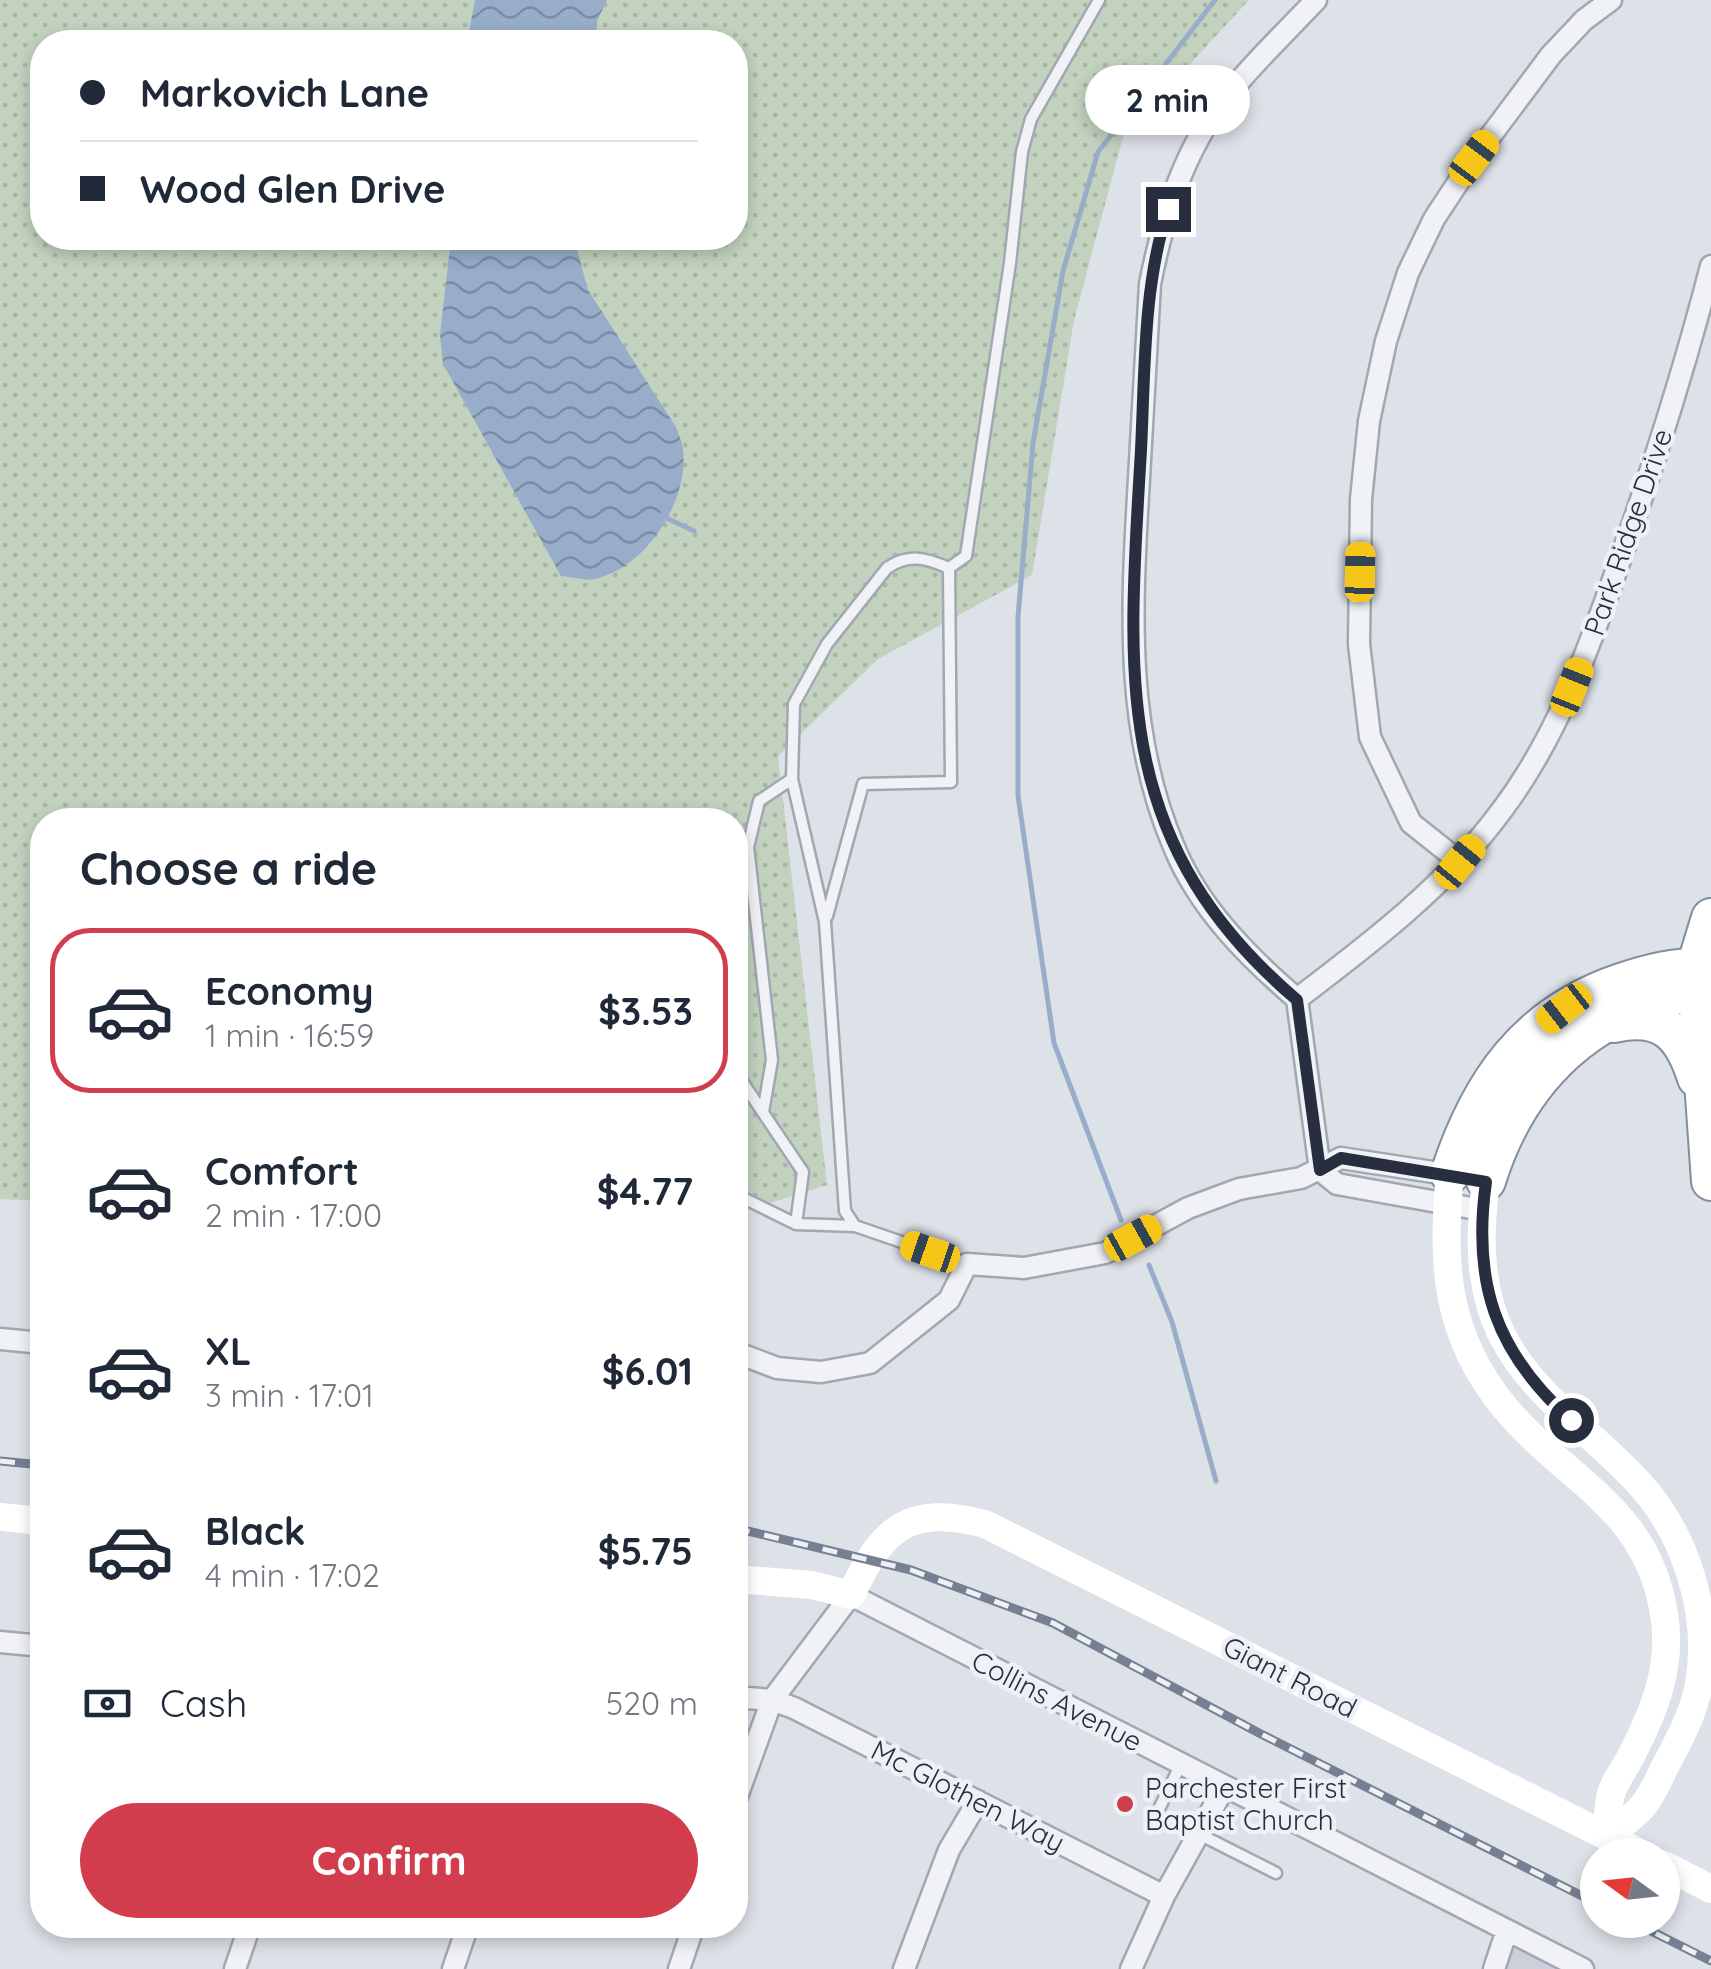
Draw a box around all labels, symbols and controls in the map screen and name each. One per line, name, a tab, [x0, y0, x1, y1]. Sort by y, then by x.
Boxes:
callout: 2 min	[1086, 64, 1250, 134]
text: Markovich Lane	[140, 69, 429, 117]
text: 2 min	[1126, 80, 1209, 120]
car	[1444, 125, 1504, 191]
text: Wood Glen Drive	[140, 165, 445, 213]
route end	[1146, 187, 1191, 232]
street label: Park Ridge Drive	[1576, 424, 1679, 640]
car	[1344, 542, 1376, 602]
car	[1547, 654, 1597, 720]
car	[1429, 829, 1491, 895]
text: Choose a ride	[80, 840, 377, 896]
icon: car	[85, 966, 175, 1056]
text: Economy	[205, 967, 374, 1015]
car	[1531, 978, 1597, 1038]
text: $3.53	[598, 987, 693, 1035]
text: 1 min · 16:59	[205, 1015, 374, 1055]
icon: car	[85, 1146, 175, 1236]
text: Comfort	[205, 1147, 359, 1195]
text: $4.77	[597, 1167, 693, 1215]
text: 2 min · 17:00	[205, 1195, 382, 1235]
car	[1099, 1210, 1167, 1266]
car	[897, 1228, 963, 1276]
icon: car	[85, 1326, 175, 1416]
text: XL	[205, 1327, 251, 1375]
text: $6.01	[602, 1347, 693, 1395]
text: 3 min · 17:01	[205, 1375, 374, 1415]
route start	[1549, 1398, 1594, 1443]
icon: car	[85, 1506, 175, 1596]
text: Black	[205, 1507, 305, 1555]
text: $5.75	[598, 1527, 693, 1575]
text: 4 min · 17:02	[205, 1555, 380, 1595]
street label: Giant Road	[1218, 1628, 1363, 1725]
street label: Collins Avenue	[966, 1643, 1148, 1759]
icon: cash	[80, 1676, 135, 1731]
text: Cash	[160, 1679, 247, 1727]
text: 520 m	[606, 1683, 698, 1723]
street label: Mc Glothen Way	[866, 1732, 1071, 1859]
place label: Parchester First Baptist Church	[1145, 1770, 1347, 1837]
marker: Parchester First Baptist Church	[1114, 1793, 1136, 1815]
button: Confirm	[80, 1803, 698, 1918]
north arrow	[1580, 1838, 1680, 1938]
map controls	[1580, 1838, 1680, 1938]

